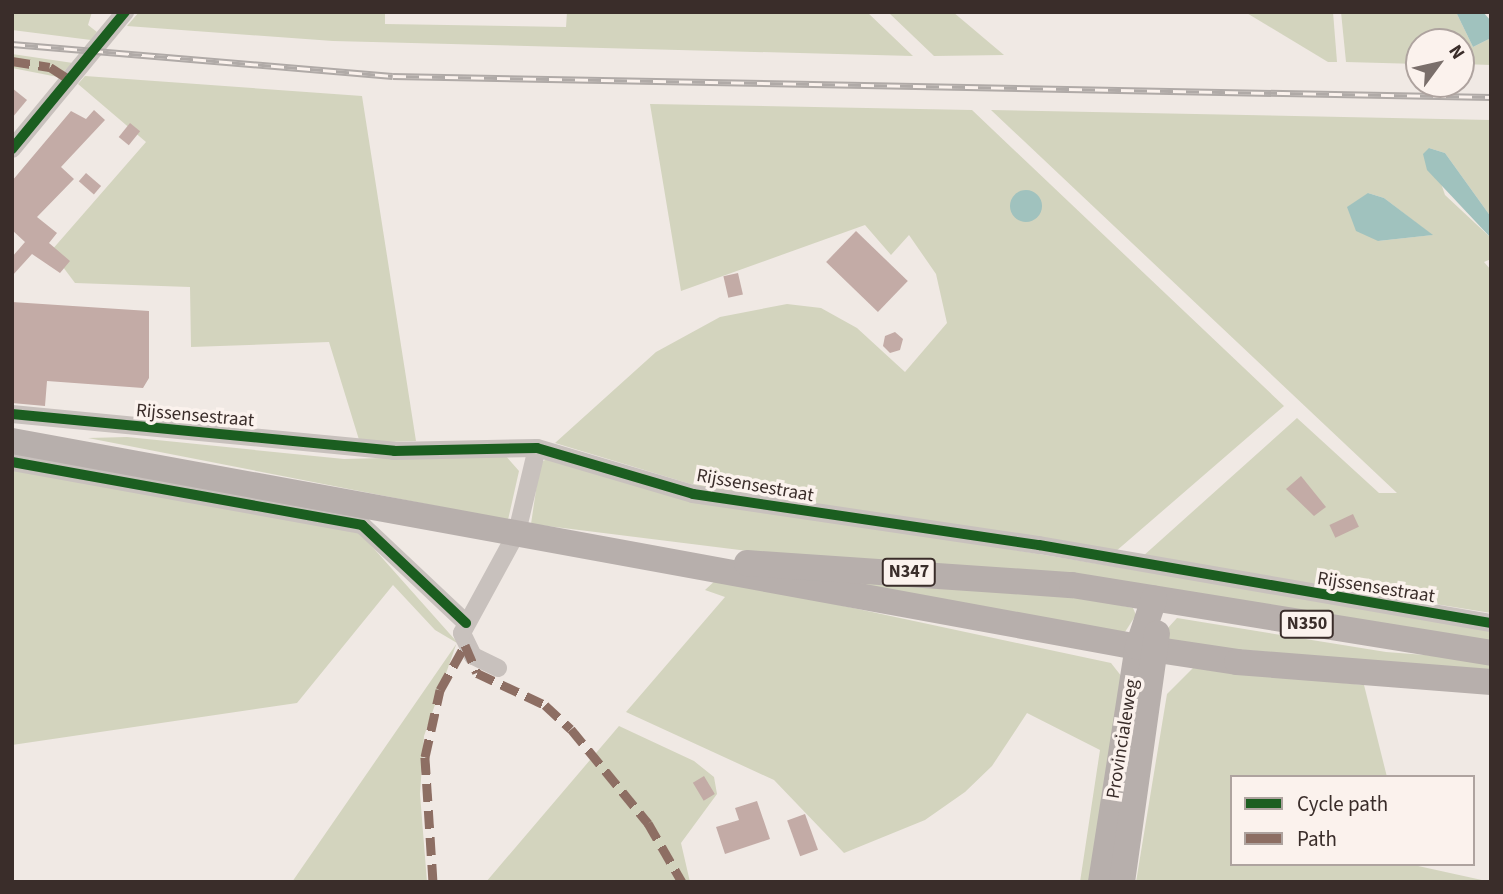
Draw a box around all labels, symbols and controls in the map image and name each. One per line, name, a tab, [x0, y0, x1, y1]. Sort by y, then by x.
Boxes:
north arrow	[1405, 28, 1475, 98]
text: N	[1442, 40, 1471, 65]
street label: Rijssensestraat	[135, 399, 255, 433]
street label: Rijssensestraat	[695, 464, 815, 508]
road number: N347	[881, 558, 937, 586]
street label: Rijssensestraat	[1316, 567, 1436, 609]
road number: N350	[1279, 610, 1335, 638]
street label: Provincialeweg	[1102, 677, 1144, 801]
legend	[1230, 775, 1475, 866]
text: Cycle path	[1297, 789, 1388, 819]
text: Path	[1297, 824, 1337, 854]

